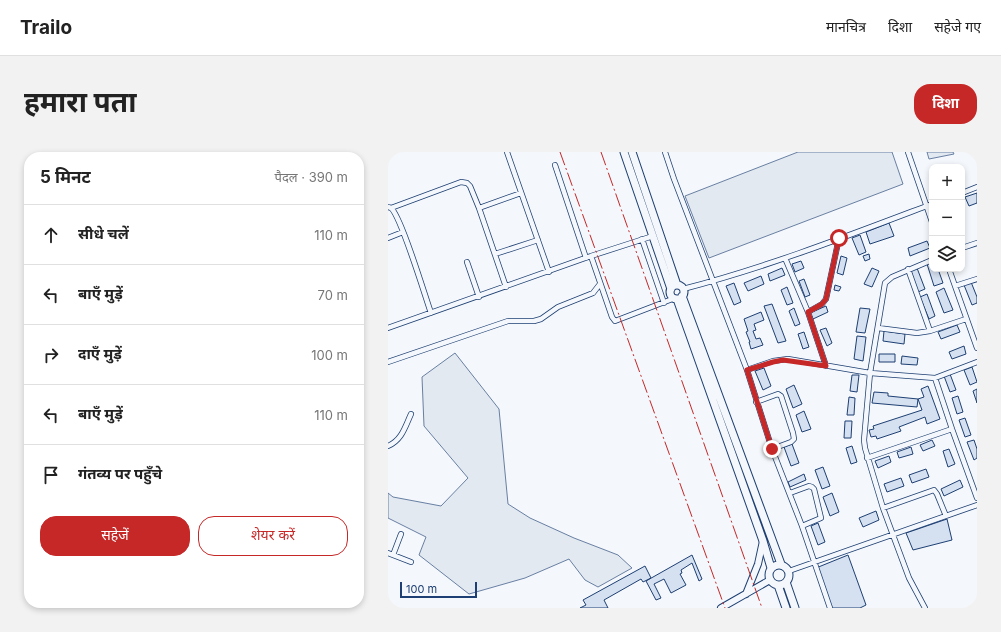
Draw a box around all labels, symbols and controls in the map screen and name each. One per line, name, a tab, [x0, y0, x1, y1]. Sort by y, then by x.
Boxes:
text: Trailo	[20, 16, 72, 39]
text: मानचित्र	[826, 18, 866, 35]
text: दिशा	[888, 18, 912, 35]
text: सहेजे गए	[934, 18, 981, 35]
button: दिशा	[914, 84, 977, 124]
text: हमारा पता	[24, 85, 136, 119]
map controls	[929, 164, 965, 272]
button: +	[929, 164, 965, 200]
text: 5 मिनट	[40, 167, 91, 187]
text: पैदल · 390 m	[275, 169, 348, 185]
button: −	[929, 200, 965, 236]
icon: ahead	[40, 224, 62, 246]
text: सीधे चलें	[78, 224, 129, 243]
text: 110 m	[314, 227, 348, 243]
route start	[830, 229, 848, 247]
button: layers	[929, 236, 965, 272]
icon: left	[40, 284, 62, 306]
text: बाएँ मुड़ें	[78, 284, 123, 303]
text: 70 m	[318, 287, 348, 303]
icon: right	[40, 344, 62, 366]
text: दाएँ मुड़ें	[78, 344, 122, 363]
text: 100 m	[311, 347, 348, 363]
icon: left	[40, 404, 62, 426]
text: बाएँ मुड़ें	[78, 404, 123, 423]
text: 110 m	[314, 407, 348, 423]
route end	[763, 440, 781, 458]
icon: arrive	[40, 464, 62, 486]
text: गंतव्य पर पहुँचे	[78, 464, 162, 483]
button: सहेजें	[40, 516, 190, 556]
button: शेयर करें	[198, 516, 348, 556]
scale bar	[400, 580, 477, 599]
text: 100 m	[406, 582, 437, 596]

